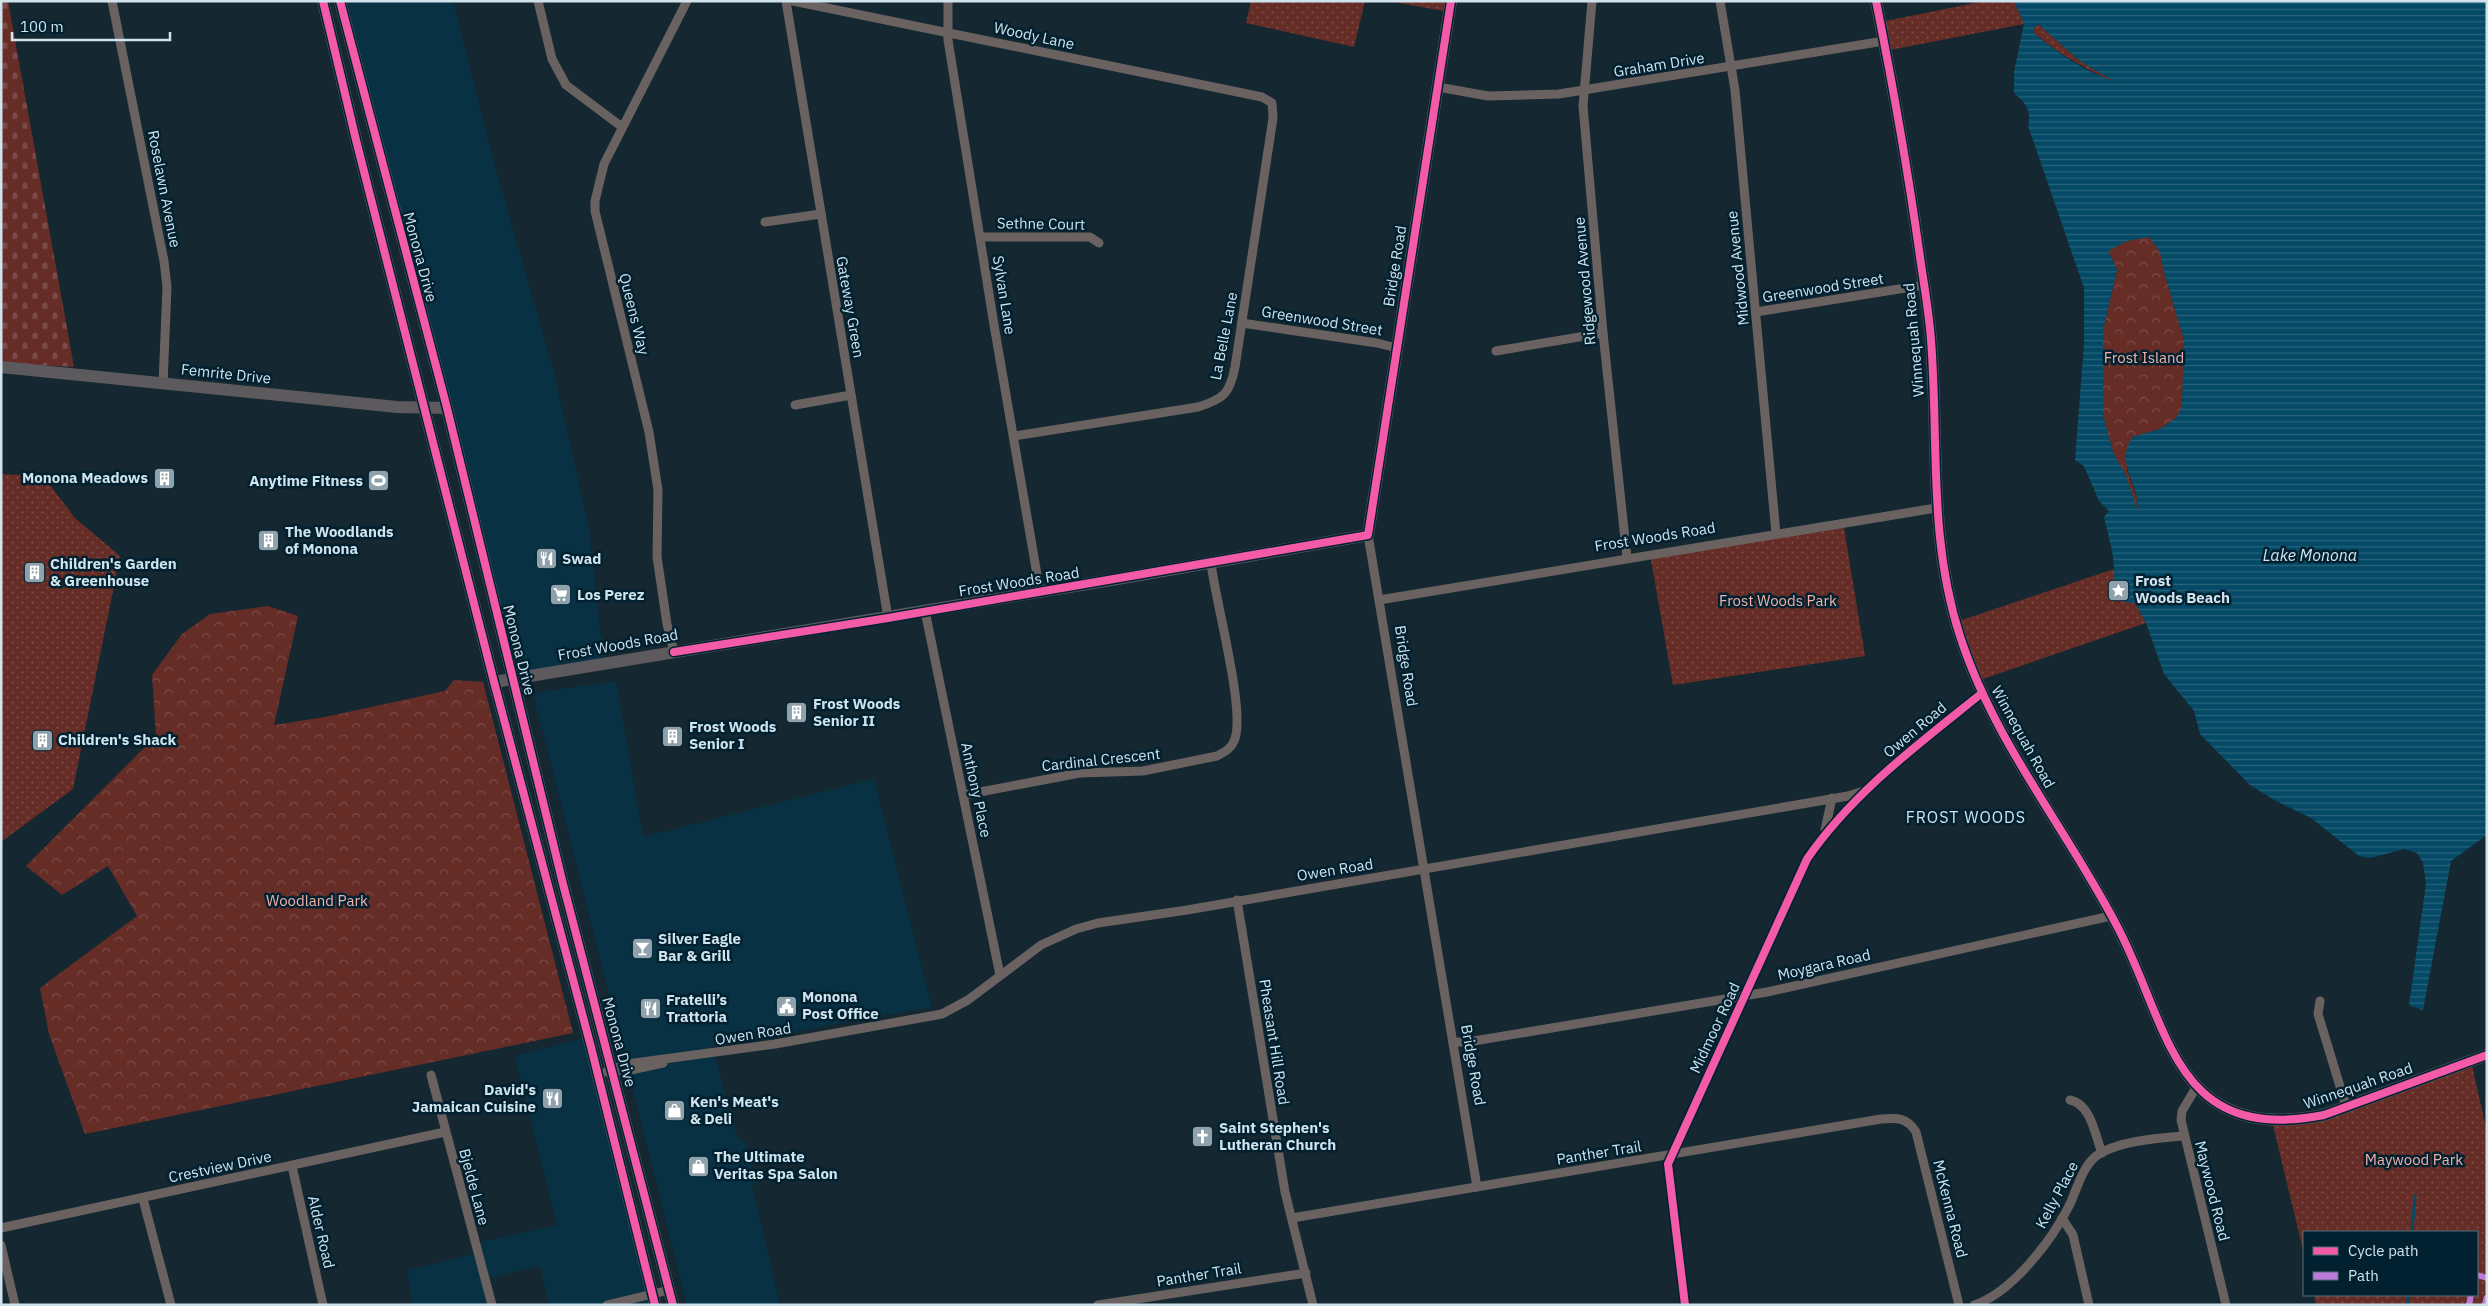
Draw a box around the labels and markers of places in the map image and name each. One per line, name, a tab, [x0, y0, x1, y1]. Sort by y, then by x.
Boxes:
building icon: Monona Meadows	[152, 466, 176, 490]
place label: Monona Meadows	[22, 468, 148, 487]
sports icon: Anytime Fitness	[367, 469, 391, 493]
place label: Anytime Fitness	[249, 471, 363, 490]
place label: The Woodlands of Monona	[285, 522, 394, 558]
building icon: The Woodlands of Monona	[257, 529, 281, 553]
restaurant icon: Swad	[534, 547, 558, 571]
place label: Swad	[562, 549, 601, 568]
place label: Children's Garden & Greenhouse	[50, 554, 177, 590]
building icon: Children's Garden & Greenhouse	[22, 561, 46, 585]
place label: Frost Woods Beach	[2135, 571, 2230, 607]
place icon: Frost Woods Beach	[2107, 578, 2131, 602]
supermarket icon: Los Perez	[549, 583, 573, 607]
place label: Los Perez	[577, 585, 645, 604]
place label: Frost Woods Senior II	[813, 694, 901, 730]
building icon: Frost Woods Senior II	[785, 701, 809, 725]
place label: Frost Woods Senior I	[689, 717, 777, 753]
building icon: Frost Woods Senior I	[661, 724, 685, 748]
building icon: Children's Shack	[30, 728, 54, 752]
place label: Children's Shack	[58, 730, 177, 749]
place label: Silver Eagle Bar & Grill	[658, 929, 741, 965]
bar icon: Silver Eagle Bar & Grill	[630, 936, 654, 960]
place label: Monona Post Office	[802, 987, 879, 1023]
place label: Fratelli’s Trattoria	[666, 990, 728, 1026]
public building icon: Monona Post Office	[774, 994, 798, 1018]
restaurant icon: Fratelli’s Trattoria	[638, 997, 662, 1021]
place label: David's Jamaican Cuisine	[412, 1080, 536, 1116]
restaurant icon: David's Jamaican Cuisine	[540, 1087, 564, 1111]
place label: Ken's Meat's & Deli	[690, 1092, 779, 1128]
shop icon: Ken's Meat's & Deli	[662, 1099, 686, 1123]
place label: Saint Stephen's Lutheran Church	[1219, 1118, 1336, 1154]
church icon: Saint Stephen's Lutheran Church	[1191, 1125, 1215, 1149]
place label: The Ultimate Veritas Spa Salon	[714, 1147, 838, 1183]
shop icon: The Ultimate Veritas Spa Salon	[686, 1154, 710, 1178]

